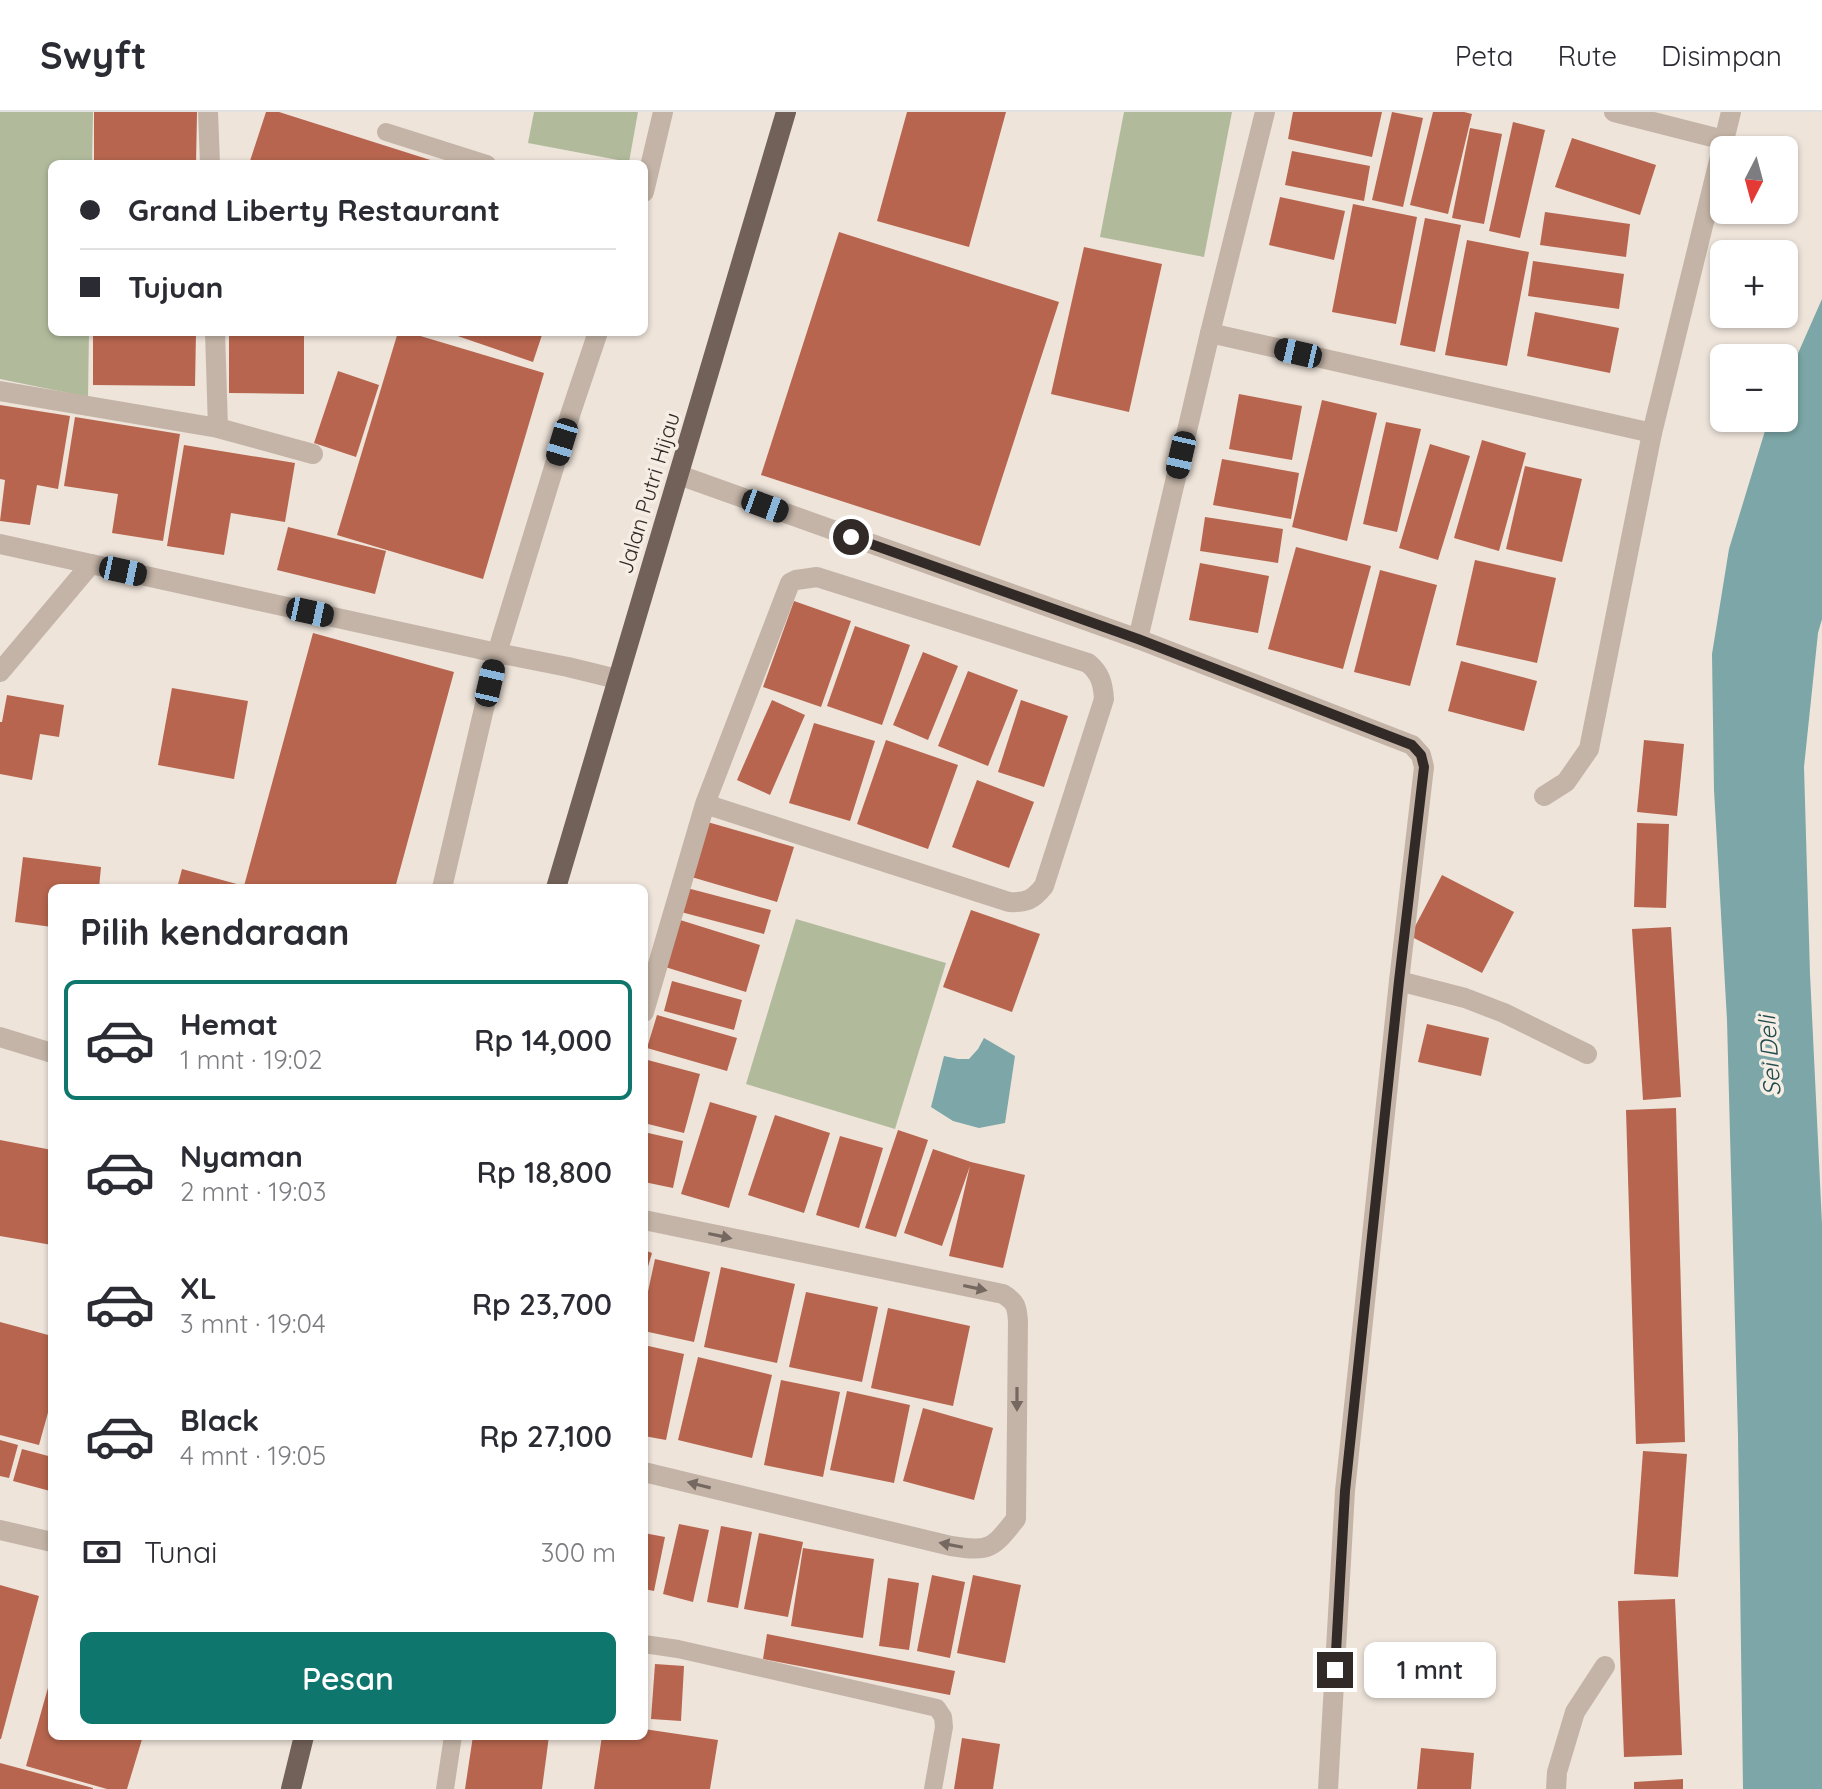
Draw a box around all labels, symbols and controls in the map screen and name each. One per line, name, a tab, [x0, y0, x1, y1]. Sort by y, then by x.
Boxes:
text: Swyft	[40, 31, 146, 79]
text: Peta	[1455, 38, 1514, 73]
text: Rute	[1558, 38, 1617, 73]
text: Disimpan	[1661, 38, 1782, 73]
north arrow	[1710, 136, 1798, 224]
map controls	[1710, 136, 1798, 432]
text: Grand Liberty Restaurant	[128, 191, 500, 229]
button: +	[1710, 240, 1798, 328]
text: Tujuan	[128, 268, 223, 306]
car	[1272, 336, 1324, 370]
button: −	[1710, 344, 1798, 432]
street label: Jalan Putri Hijau	[610, 409, 686, 577]
car	[544, 416, 580, 468]
car	[1164, 429, 1198, 481]
car	[738, 487, 792, 525]
route start	[833, 519, 869, 555]
car	[97, 554, 149, 588]
car	[284, 595, 336, 629]
car	[473, 657, 507, 709]
text: Pilih kendaraan	[80, 909, 349, 954]
icon: car	[84, 1004, 156, 1076]
text: Hemat	[180, 1005, 278, 1043]
water label: Sei Deli	[1751, 1012, 1787, 1097]
text: Rp 14,000	[474, 1021, 612, 1059]
text: 1 mnt · 19:02	[180, 1043, 322, 1076]
icon: car	[84, 1136, 156, 1208]
text: Nyaman	[180, 1137, 303, 1175]
text: Rp 18,800	[476, 1153, 612, 1191]
text: 2 mnt · 19:03	[180, 1175, 326, 1208]
one-way arrow	[708, 1230, 733, 1243]
icon: car	[84, 1268, 156, 1340]
text: XL	[180, 1269, 217, 1307]
one-way arrow	[963, 1283, 988, 1295]
text: Rp 23,700	[472, 1285, 612, 1323]
text: 3 mnt · 19:04	[180, 1307, 326, 1340]
one-way arrow	[1011, 1387, 1023, 1412]
icon: car	[84, 1400, 156, 1472]
text: Black	[180, 1401, 259, 1439]
text: Rp 27,100	[479, 1417, 612, 1455]
text: 4 mnt · 19:05	[180, 1439, 326, 1472]
one-way arrow	[686, 1478, 711, 1490]
icon: cash	[80, 1530, 124, 1574]
text: Tunai	[144, 1533, 218, 1571]
text: 300 m	[541, 1536, 616, 1569]
one-way arrow	[939, 1538, 964, 1551]
button: Pesan	[80, 1632, 616, 1724]
callout: 1 mnt	[1363, 1642, 1495, 1698]
route end	[1317, 1652, 1353, 1688]
text: 1 mnt	[1397, 1653, 1463, 1686]

